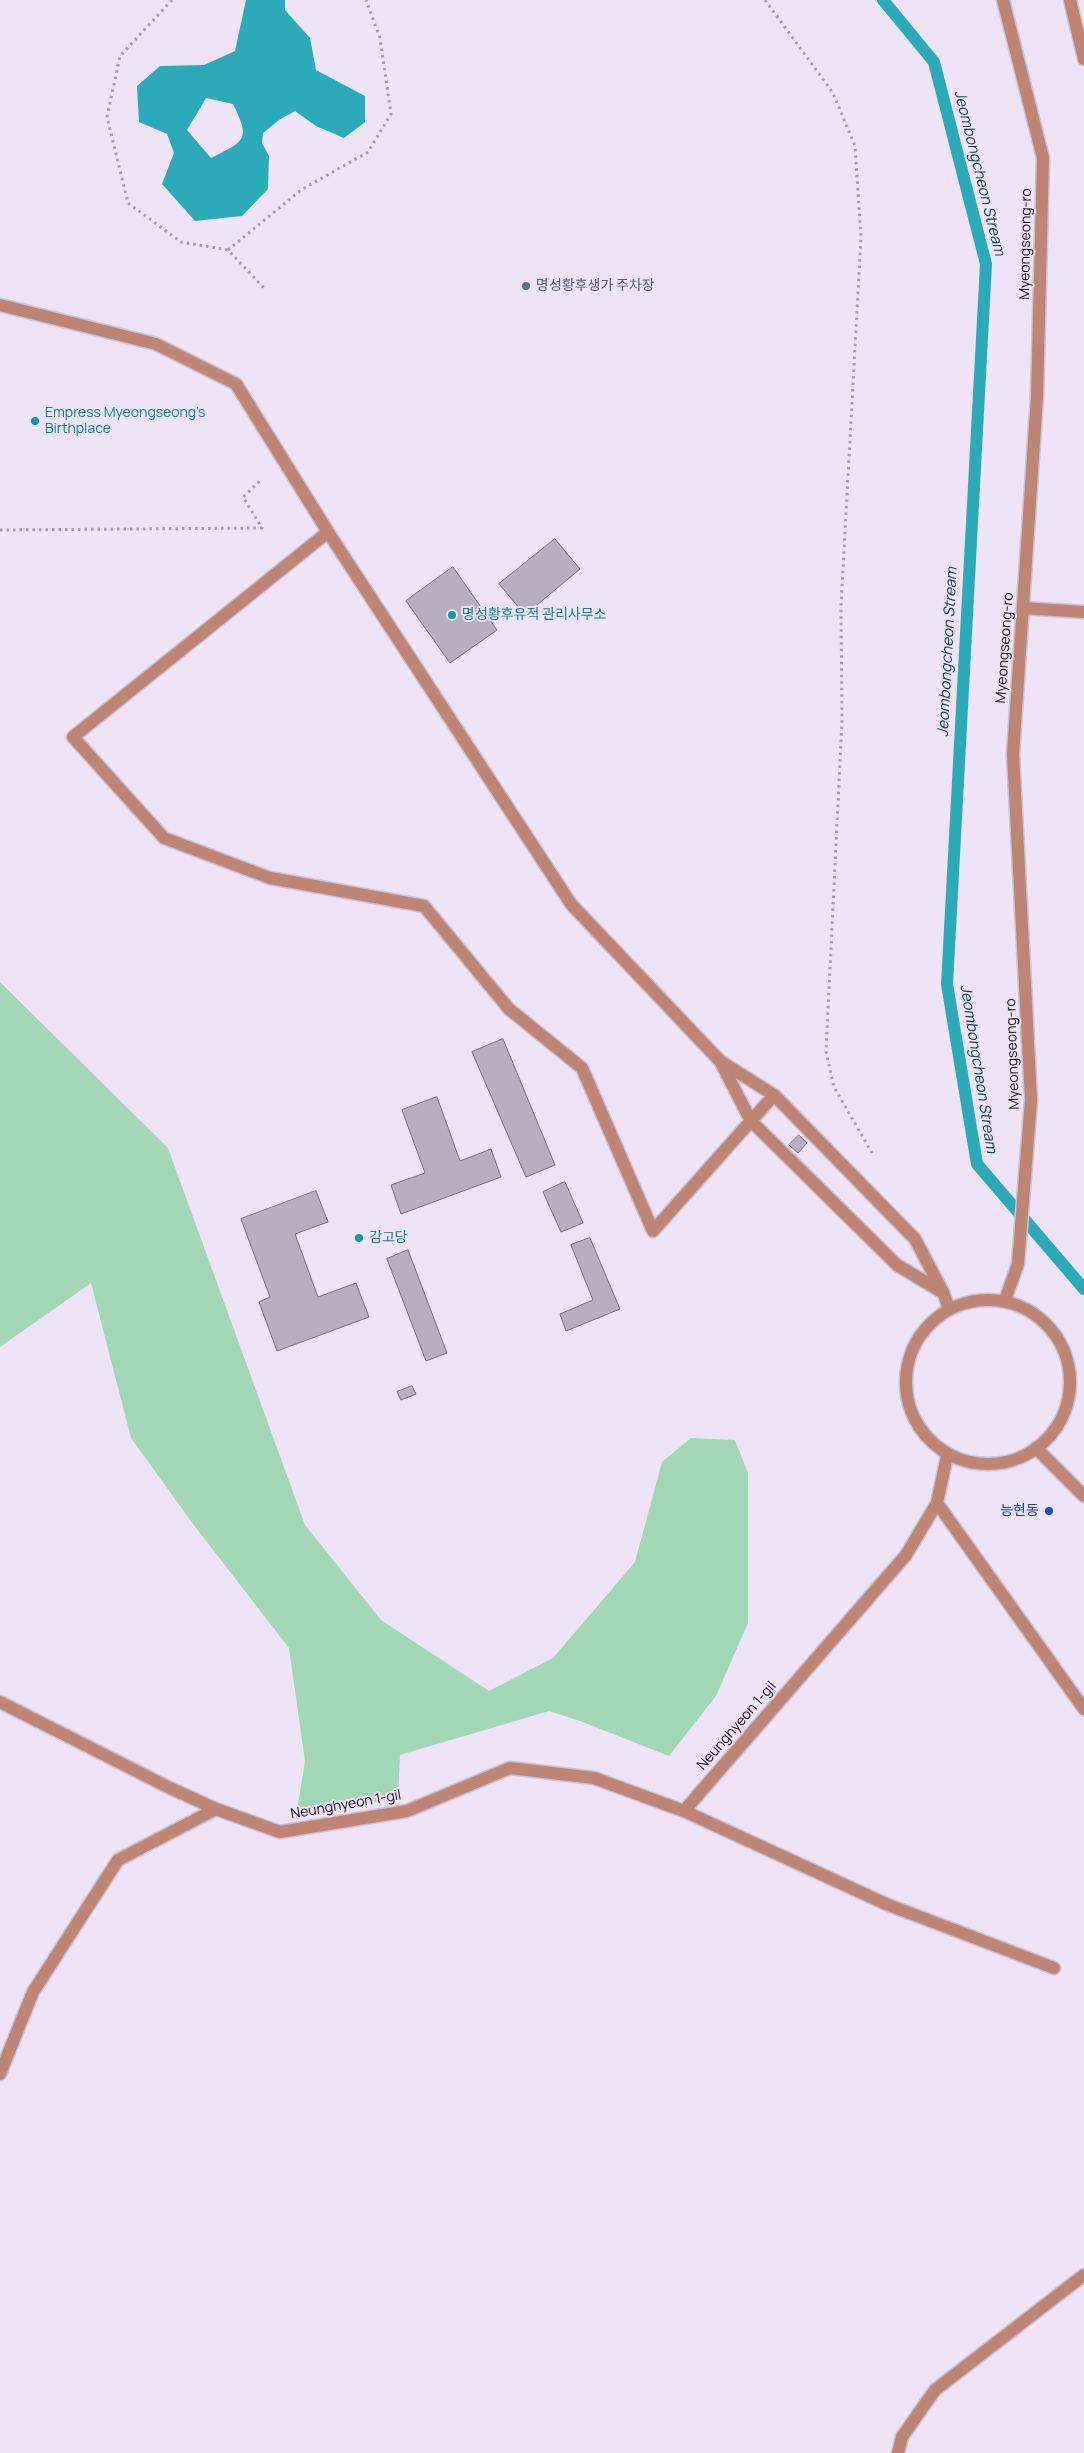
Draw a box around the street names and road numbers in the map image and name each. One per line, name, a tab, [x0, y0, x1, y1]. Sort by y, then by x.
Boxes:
street label: Myeongseong-ro	[1017, 188, 1035, 300]
street label: Myeongseong-ro	[993, 592, 1017, 704]
street label: Myeongseong-ro	[1003, 998, 1023, 1110]
street label: Neunghyeon 1-gil	[694, 1678, 780, 1774]
street label: Neunghyeon 1-gil	[289, 1787, 403, 1823]

